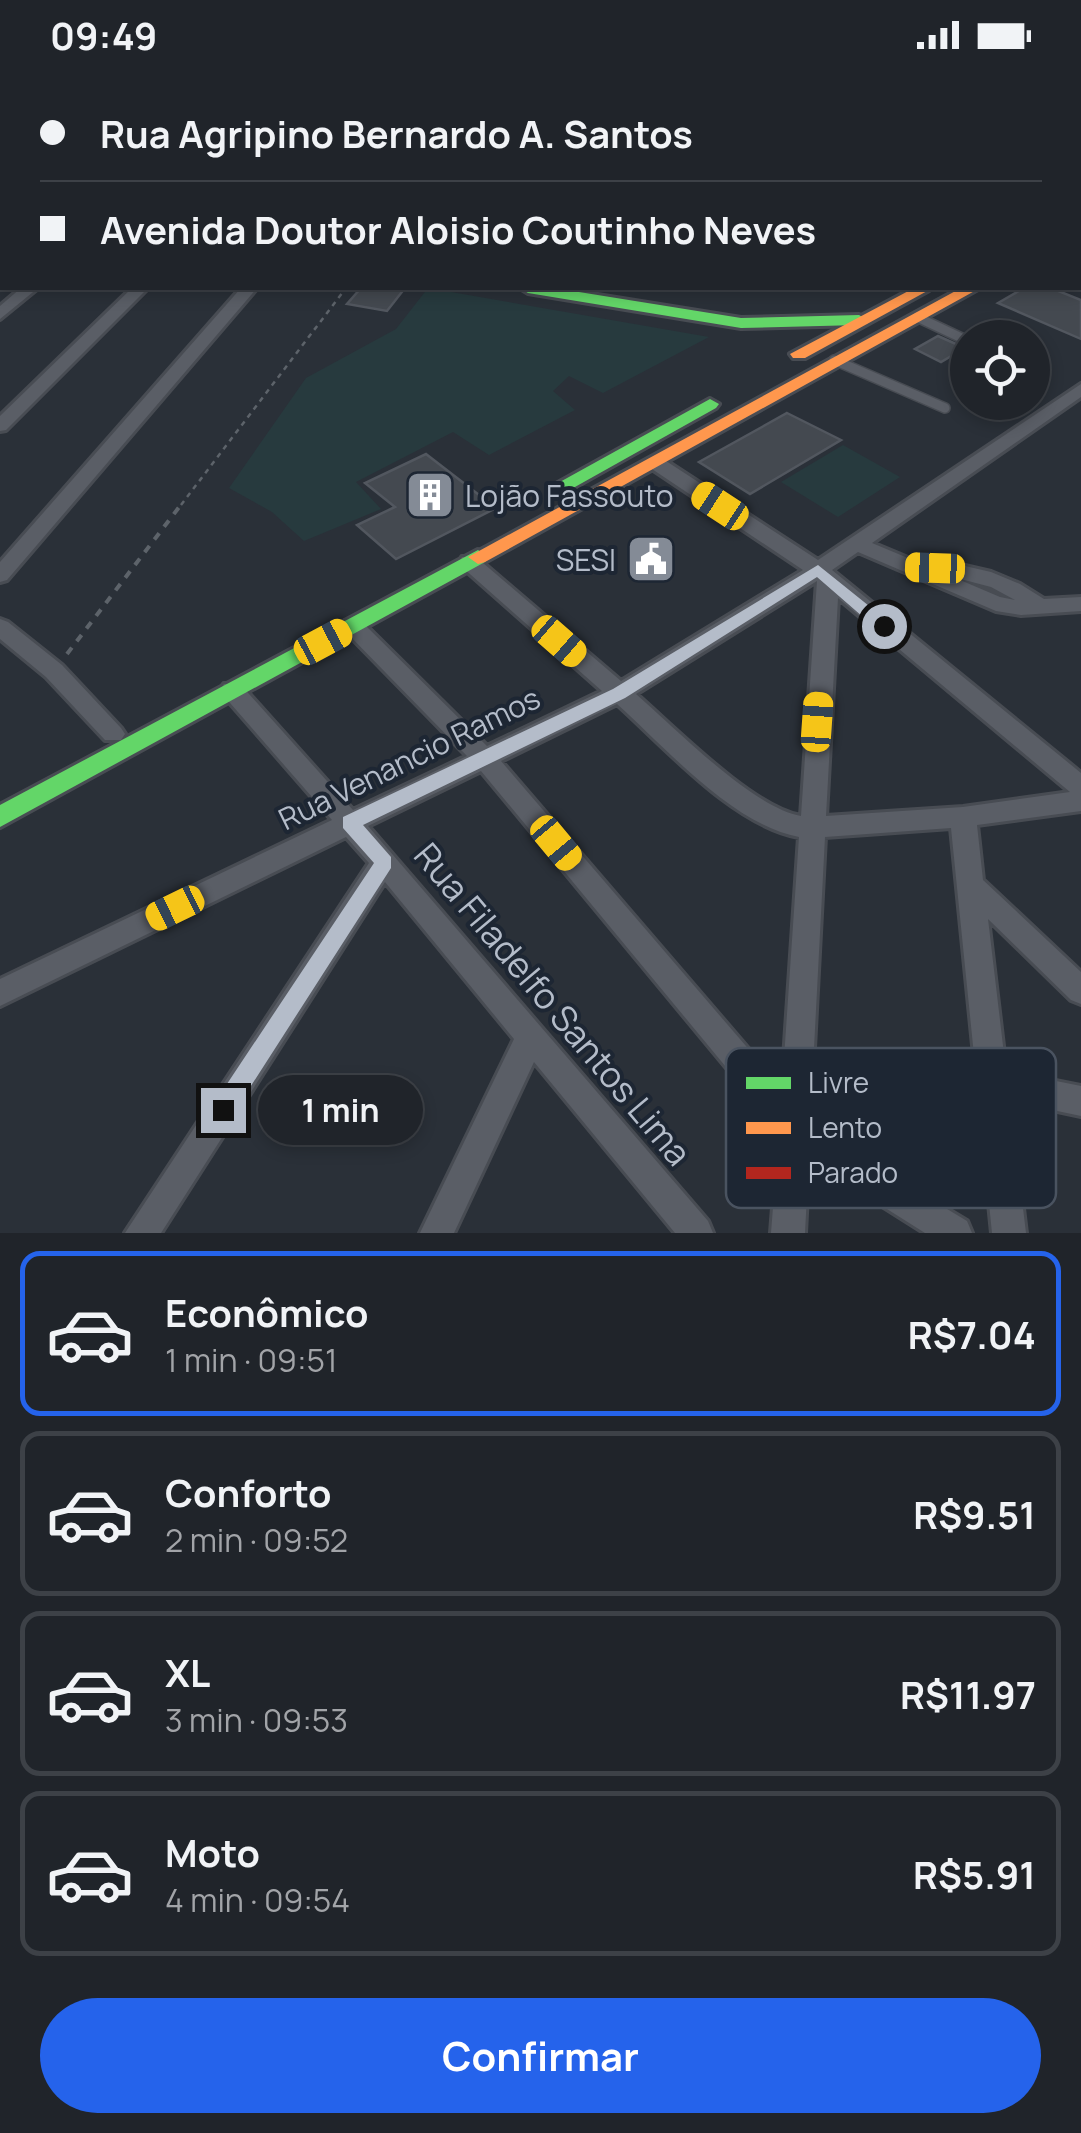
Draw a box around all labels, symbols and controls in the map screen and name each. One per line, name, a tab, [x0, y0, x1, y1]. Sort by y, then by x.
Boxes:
text: 09:49	[50, 9, 157, 61]
text: Rua Agripino Bernardo A. Santos	[100, 107, 693, 159]
text: Avenida Doutor Aloisio Coutinho Neves	[100, 203, 816, 255]
map controls	[950, 320, 1050, 420]
button: locate	[950, 320, 1050, 420]
building icon: Lojão Fassouto	[404, 469, 456, 521]
place label: Lojão Fassouto	[465, 475, 673, 516]
car	[687, 477, 753, 535]
public building icon: SESI	[625, 533, 677, 585]
place label: SESI	[556, 539, 616, 580]
car	[904, 552, 966, 584]
route start	[862, 604, 907, 649]
car	[527, 610, 591, 672]
car	[289, 615, 357, 669]
street label: Rua Venancio Ramos	[271, 677, 547, 839]
car	[800, 691, 834, 753]
car	[525, 810, 587, 876]
street label: Rua Filadelfo Santos Lima	[404, 832, 702, 1176]
car	[141, 881, 209, 935]
legend	[726, 1048, 1056, 1208]
text: Livre	[808, 1063, 869, 1101]
callout: 1 min	[258, 1075, 423, 1145]
route end	[201, 1088, 246, 1133]
text: 1 min	[301, 1088, 380, 1132]
text: Lento	[808, 1108, 882, 1146]
text: Parado	[808, 1153, 898, 1191]
text: Econômico	[165, 1286, 369, 1338]
icon: car	[45, 1289, 135, 1379]
text: R$7.04	[908, 1308, 1036, 1360]
text: 1 min · 09:51	[165, 1338, 337, 1382]
text: Conforto	[165, 1466, 331, 1518]
icon: car	[45, 1469, 135, 1559]
text: R$9.51	[913, 1488, 1036, 1540]
text: 2 min · 09:52	[165, 1518, 348, 1562]
text: XL	[165, 1646, 210, 1698]
icon: car	[45, 1649, 135, 1739]
text: R$11.97	[900, 1668, 1036, 1720]
text: 3 min · 09:53	[165, 1698, 348, 1742]
text: Moto	[165, 1826, 260, 1878]
icon: car	[45, 1829, 135, 1919]
text: R$5.91	[913, 1848, 1036, 1900]
text: 4 min · 09:54	[165, 1878, 350, 1922]
button: Confirmar	[40, 1998, 1041, 2113]

